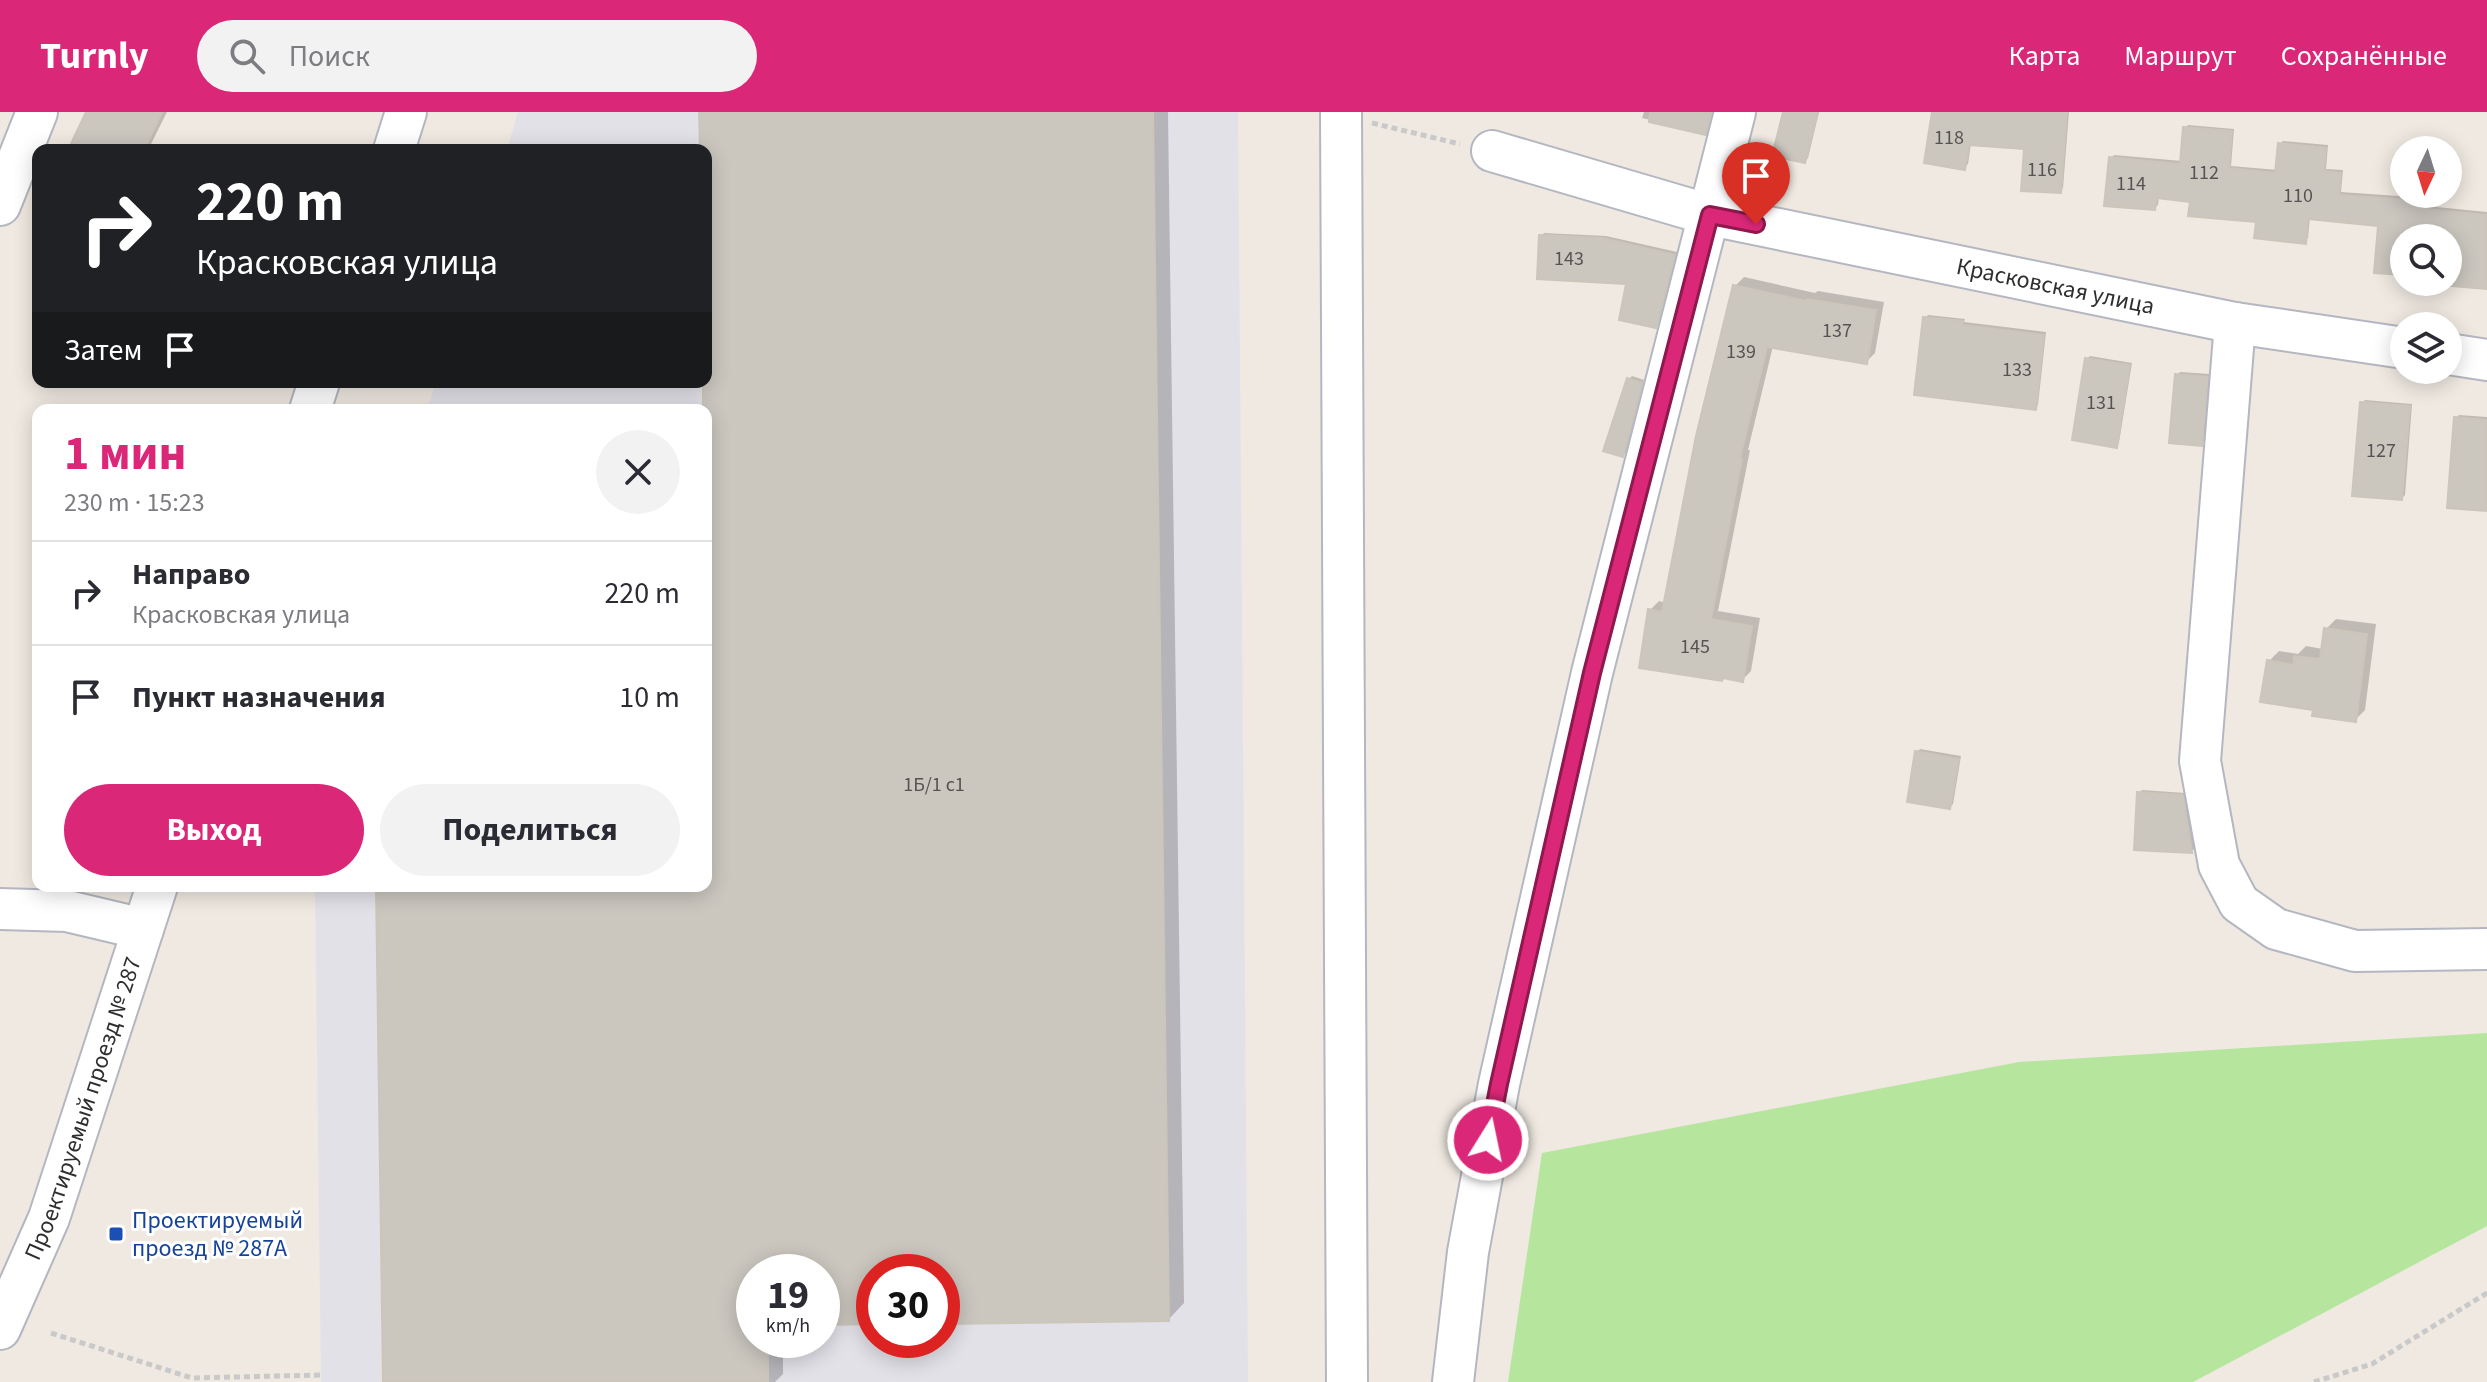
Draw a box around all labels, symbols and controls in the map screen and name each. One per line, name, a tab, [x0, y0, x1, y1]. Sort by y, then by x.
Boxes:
search box	[197, 20, 757, 92]
text: Turnly	[40, 29, 149, 83]
icon: search	[225, 34, 269, 78]
text: Поиск	[289, 35, 370, 78]
text: Карта	[2009, 36, 2080, 76]
text: Маршрут	[2124, 36, 2237, 76]
text: Сохранённые	[2281, 36, 2447, 76]
house number: 118	[1934, 124, 1964, 152]
north arrow	[2390, 136, 2462, 208]
map controls	[2390, 136, 2462, 384]
pin	[1722, 142, 1790, 224]
icon: arrive	[1734, 154, 1778, 198]
house number: 116	[2027, 156, 2057, 184]
house number: 112	[2189, 159, 2219, 187]
text: 220 m	[196, 163, 344, 242]
house number: 114	[2116, 170, 2146, 198]
icon: right	[64, 176, 168, 280]
house number: 110	[2283, 182, 2313, 210]
button: search	[2390, 224, 2462, 296]
text: Красковская улица	[196, 237, 498, 288]
house number: 143	[1554, 245, 1584, 273]
street label: Красковская улица	[1953, 249, 2158, 324]
button: layers	[2390, 312, 2462, 384]
house number: 137	[1822, 317, 1852, 345]
icon: arrive	[158, 328, 202, 372]
text: Затем	[64, 329, 142, 372]
house number: 139	[1726, 338, 1756, 366]
house number: 133	[2002, 356, 2032, 384]
house number: 131	[2086, 389, 2116, 417]
text: 1 мин	[64, 420, 187, 488]
button: close	[596, 430, 680, 514]
house number: 127	[2366, 437, 2396, 465]
text: 230 m · 15:23	[64, 484, 205, 521]
text: Направо	[132, 553, 250, 596]
icon: right	[64, 571, 108, 615]
text: 220 m	[604, 572, 680, 615]
text: Красковская улица	[132, 596, 350, 633]
house number: 145	[1680, 633, 1710, 661]
icon: arrive	[64, 675, 108, 719]
text: Пункт назначения	[132, 676, 386, 719]
text: 10 m	[619, 676, 680, 719]
house number: 1Б/1 с1	[903, 771, 965, 799]
button: Выход	[64, 784, 364, 876]
button: Поделиться	[380, 784, 680, 876]
street label: Проектируемый проезд № 287	[15, 952, 150, 1266]
position arrow	[1446, 1098, 1530, 1182]
place label: Проектируемый проезд № 287А	[132, 1203, 303, 1266]
marker: Проектируемый проезд № 287А	[107, 1225, 125, 1243]
speed limit sign: 30	[856, 1254, 960, 1358]
text: 19	[767, 1267, 809, 1324]
text: km/h	[766, 1312, 810, 1340]

